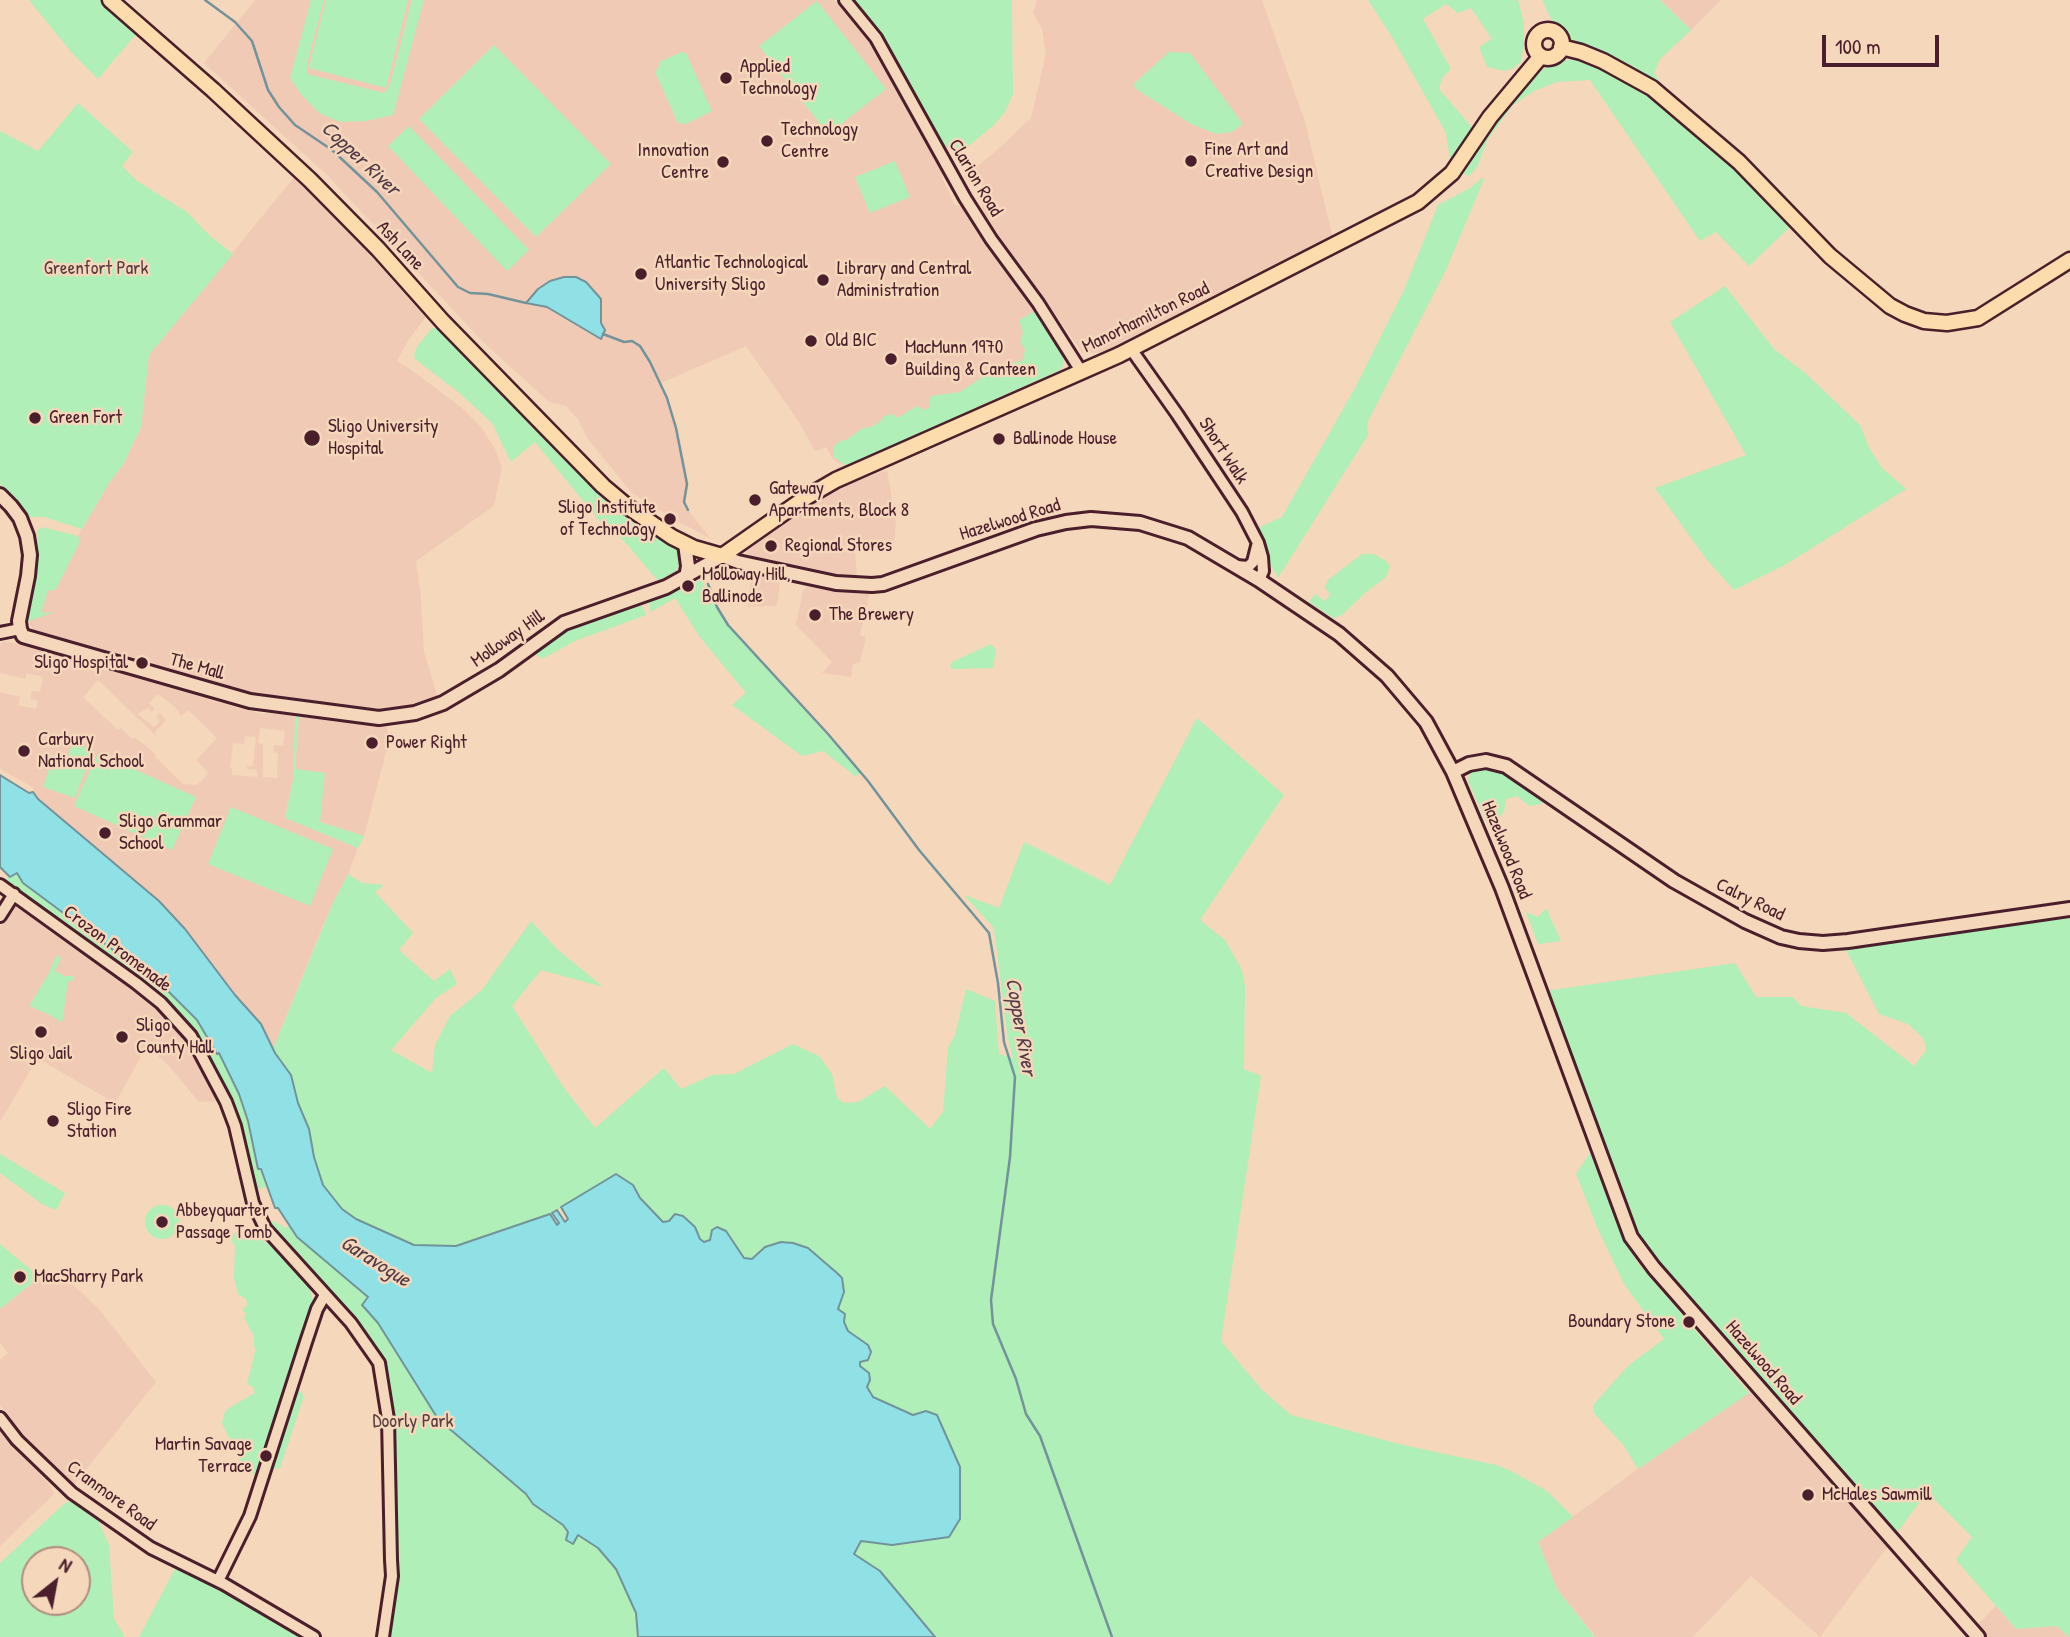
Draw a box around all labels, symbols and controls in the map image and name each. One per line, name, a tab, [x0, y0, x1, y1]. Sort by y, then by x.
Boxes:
scale bar	[1825, 21, 1942, 65]
text: 100 m	[1835, 32, 1881, 61]
place label: Applied Technology	[740, 56, 817, 100]
marker: Applied Technology	[718, 70, 734, 86]
water label: Copper River	[315, 116, 405, 202]
place label: Technology Centre	[781, 119, 858, 163]
marker: Technology Centre	[759, 133, 775, 149]
street label: Clarion Road	[943, 135, 1007, 221]
place label: Fine Art and Creative Design	[1205, 139, 1313, 183]
place label: Innovation Centre	[638, 140, 709, 184]
marker: Fine Art and Creative Design	[1183, 153, 1199, 169]
marker: Innovation Centre	[715, 154, 731, 170]
street label: Ash Lane	[371, 216, 429, 276]
place label: Atlantic Technological University Sligo	[655, 252, 808, 296]
park label: Greenfort Park	[44, 258, 148, 280]
place label: Library and Central Administration	[837, 258, 971, 302]
marker: Atlantic Technological University Sligo	[633, 266, 649, 282]
marker: Library and Central Administration	[815, 272, 831, 288]
street label: Manorhamilton Road	[1079, 277, 1213, 359]
place label: Old BIC	[825, 330, 877, 352]
marker: Old BIC	[803, 333, 819, 349]
place label: MacMunn 1970 Building & Canteen	[905, 337, 1036, 381]
marker: MacMunn 1970 Building & Canteen	[883, 351, 899, 367]
place label: Green Fort	[49, 407, 122, 429]
marker: Green Fort	[27, 410, 43, 426]
street label: Short Walk	[1193, 413, 1253, 489]
place label: Sligo University Hospital	[328, 416, 438, 460]
marker: Sligo University Hospital	[302, 428, 322, 448]
place label: Ballinode House	[1013, 428, 1117, 450]
marker: Ballinode House	[991, 431, 1007, 447]
place label: Gateway Apartments, Block 8	[769, 478, 909, 522]
marker: Gateway Apartments, Block 8	[747, 492, 763, 508]
street label: Hazelwood Road	[957, 494, 1063, 546]
place label: Sligo Institute of Technology	[558, 497, 656, 541]
marker: Sligo Institute of Technology	[662, 511, 678, 527]
place label: Regional Stores	[785, 535, 892, 557]
marker: Regional Stores	[763, 538, 779, 554]
place label: Molloway Hill, Ballinode	[702, 564, 791, 608]
marker: Molloway Hill, Ballinode	[680, 578, 696, 594]
place label: The Brewery	[829, 604, 914, 626]
street label: Molloway Hill	[467, 605, 549, 673]
marker: The Brewery	[807, 607, 823, 623]
street label: The Mall	[167, 648, 227, 686]
place label: Sligo Hospital	[34, 652, 128, 674]
marker: Sligo Hospital	[134, 655, 150, 671]
place label: Carbury National School	[38, 729, 144, 773]
place label: Power Right	[386, 732, 467, 754]
marker: Power Right	[364, 735, 380, 751]
marker: Carbury National School	[16, 743, 32, 759]
street label: Hazelwood Road	[1476, 797, 1536, 903]
place label: Sligo Grammar School	[119, 811, 222, 855]
marker: Sligo Grammar School	[97, 825, 113, 841]
street label: Calry Road	[1712, 874, 1788, 926]
street label: Crozon Promenade	[58, 901, 176, 997]
water label: Copper River	[999, 976, 1041, 1078]
place label: Sligo County Hall	[136, 1015, 214, 1059]
marker: Sligo Jail	[33, 1024, 49, 1040]
marker: Sligo County Hall	[114, 1029, 130, 1045]
place label: Sligo Jail	[10, 1043, 72, 1065]
place label: Sligo Fire Station	[67, 1099, 132, 1143]
marker: Sligo Fire Station	[45, 1113, 61, 1129]
place label: Abbeyquarter Passage Tomb	[176, 1200, 272, 1244]
marker: Abbeyquarter Passage Tomb	[154, 1214, 170, 1230]
water label: Garavogue	[335, 1231, 415, 1293]
place label: MacSharry Park	[34, 1266, 143, 1288]
marker: MacSharry Park	[12, 1269, 28, 1285]
place label: Boundary Stone	[1568, 1311, 1675, 1333]
marker: Boundary Stone	[1681, 1314, 1697, 1330]
street label: Hazelwood Road	[1720, 1316, 1806, 1410]
park label: Doorly Park	[373, 1411, 453, 1433]
place label: Martin Savage Terrace	[155, 1434, 252, 1478]
marker: Martin Savage Terrace	[258, 1448, 274, 1464]
street label: Cranmore Road	[62, 1456, 160, 1536]
place label: McHales Sawmill	[1822, 1484, 1932, 1506]
marker: McHales Sawmill	[1800, 1487, 1816, 1503]
north arrow	[21, 1546, 91, 1616]
text: N	[55, 1551, 77, 1578]

